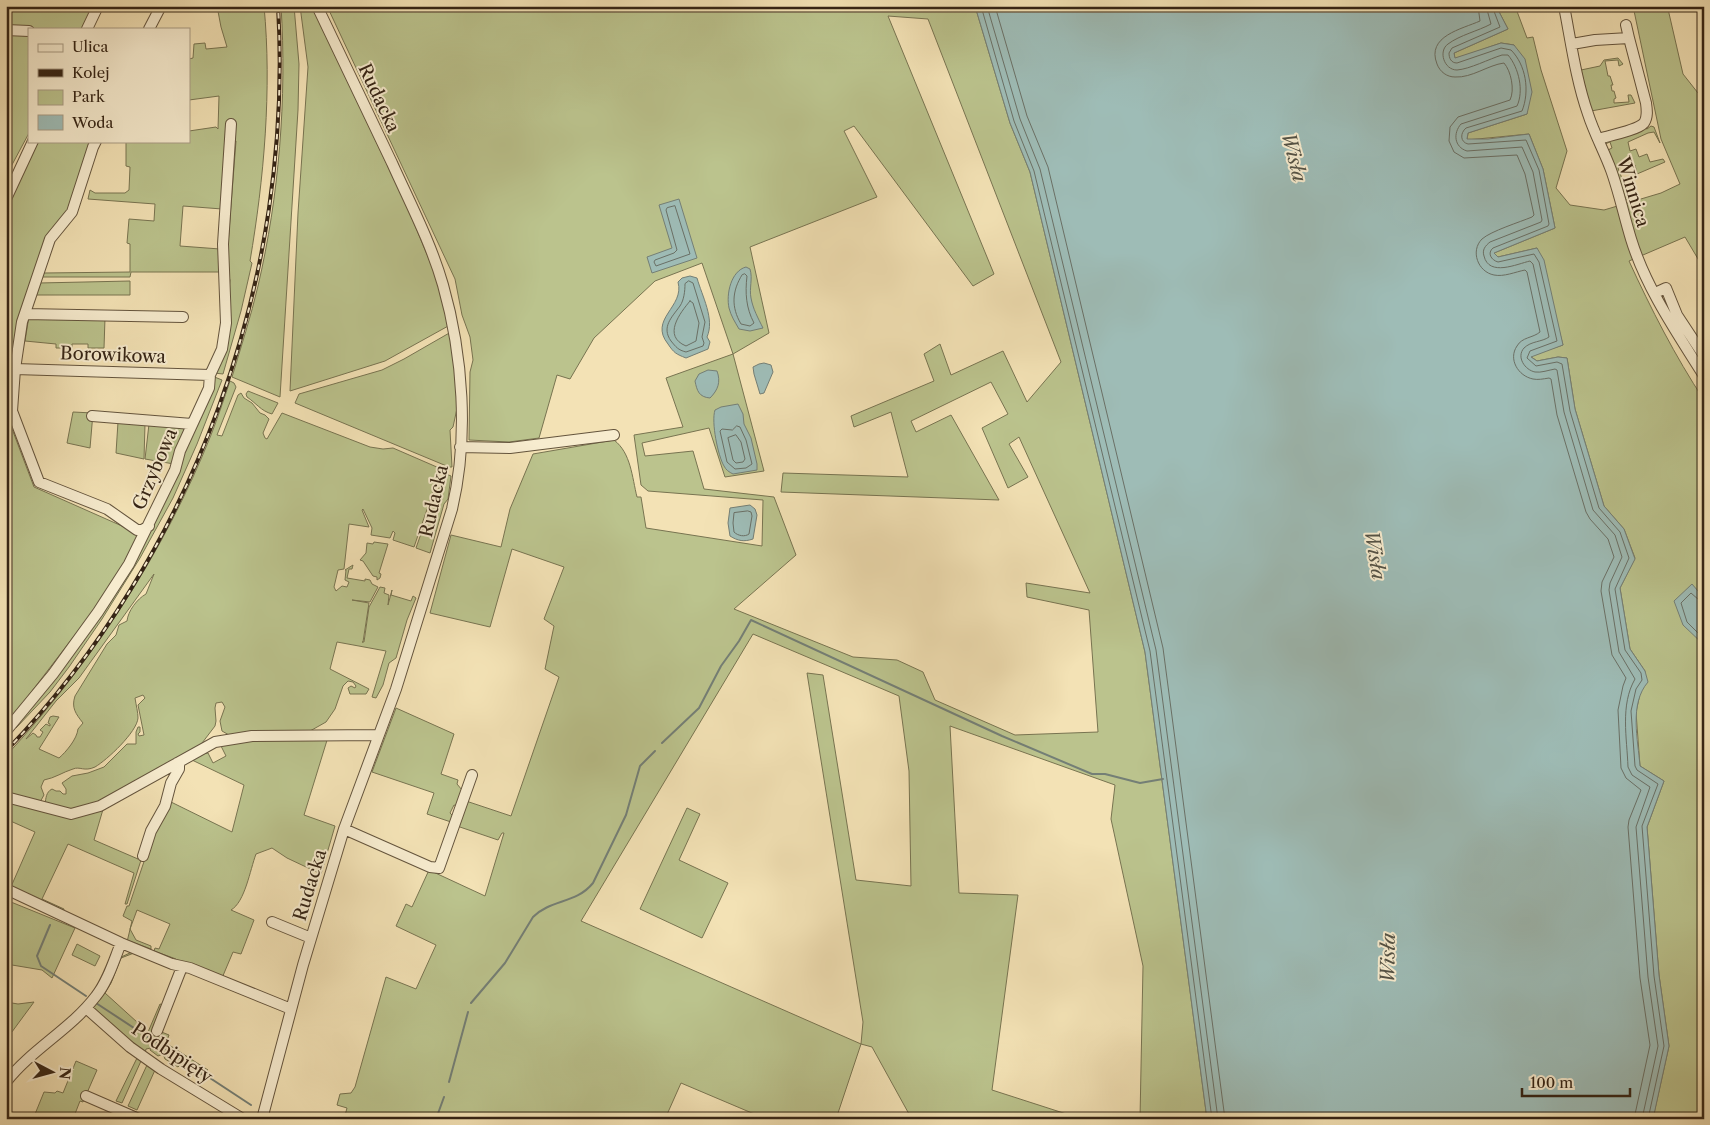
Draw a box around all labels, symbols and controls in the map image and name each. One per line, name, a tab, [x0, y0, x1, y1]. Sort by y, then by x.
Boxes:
legend	[28, 28, 190, 142]
text: Ulica	[72, 37, 108, 56]
street label: Rudacka	[353, 60, 405, 136]
text: Kolej	[72, 63, 109, 82]
text: Park	[72, 87, 106, 106]
text: Woda	[71, 113, 113, 132]
water label: Wisła	[1277, 130, 1311, 185]
street label: Winnica	[1612, 153, 1654, 230]
street label: Borowikowa	[60, 342, 167, 368]
street label: Grzybowa	[128, 424, 182, 513]
street label: Rudacka	[415, 462, 453, 539]
water label: Wisła	[1360, 528, 1390, 582]
street label: Rudacka	[289, 846, 331, 923]
water label: Wisła	[1376, 932, 1400, 983]
street label: Podbipięty	[127, 1018, 217, 1089]
north arrow	[28, 1048, 78, 1098]
scale bar	[1522, 1065, 1630, 1097]
text: N	[55, 1066, 75, 1080]
text: 100 m	[1530, 1073, 1573, 1092]

